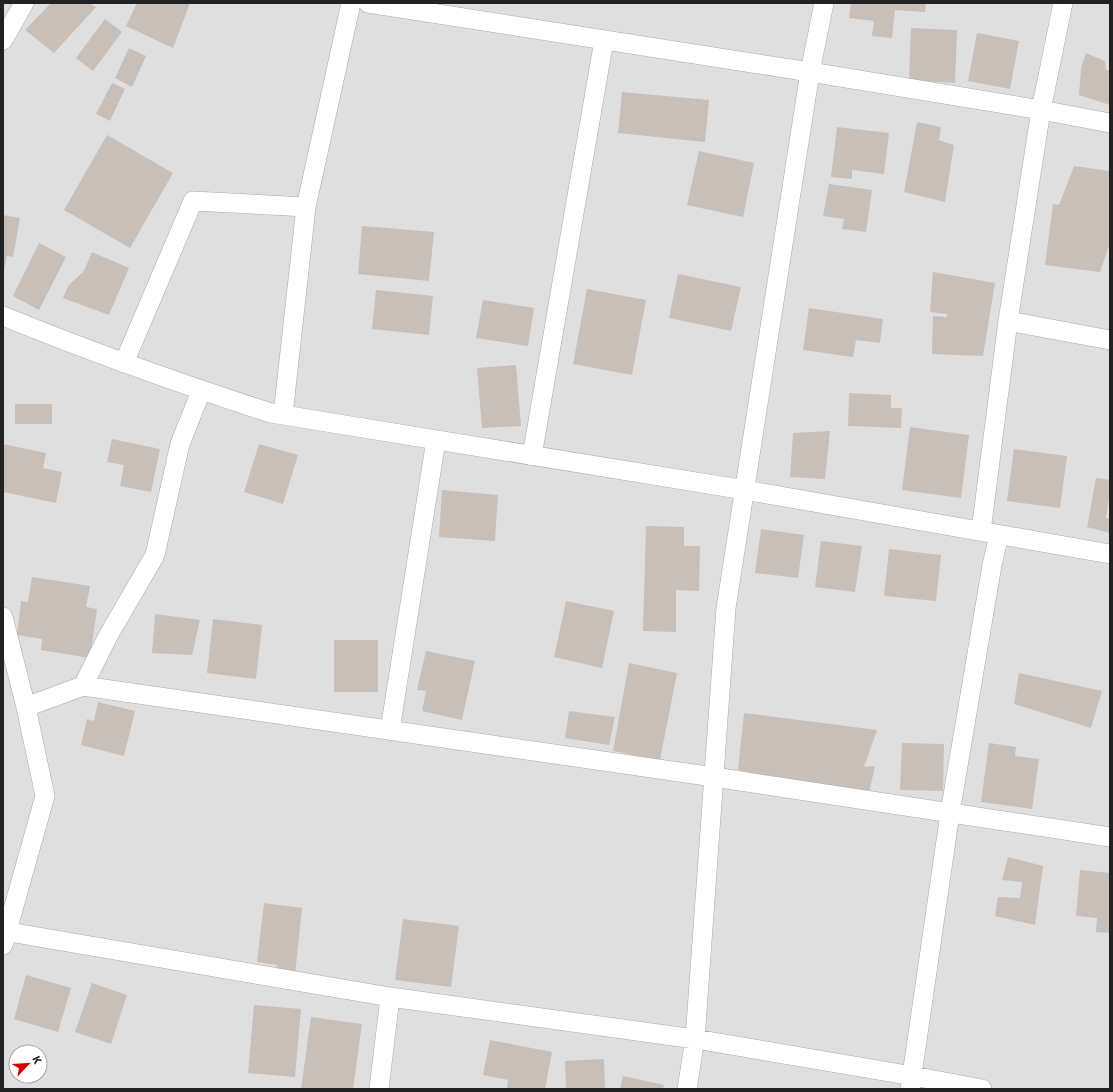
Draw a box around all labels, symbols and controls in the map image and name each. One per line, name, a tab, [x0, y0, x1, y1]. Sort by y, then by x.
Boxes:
north arrow	[8, 1044, 48, 1084]
text: K	[29, 1054, 44, 1067]

